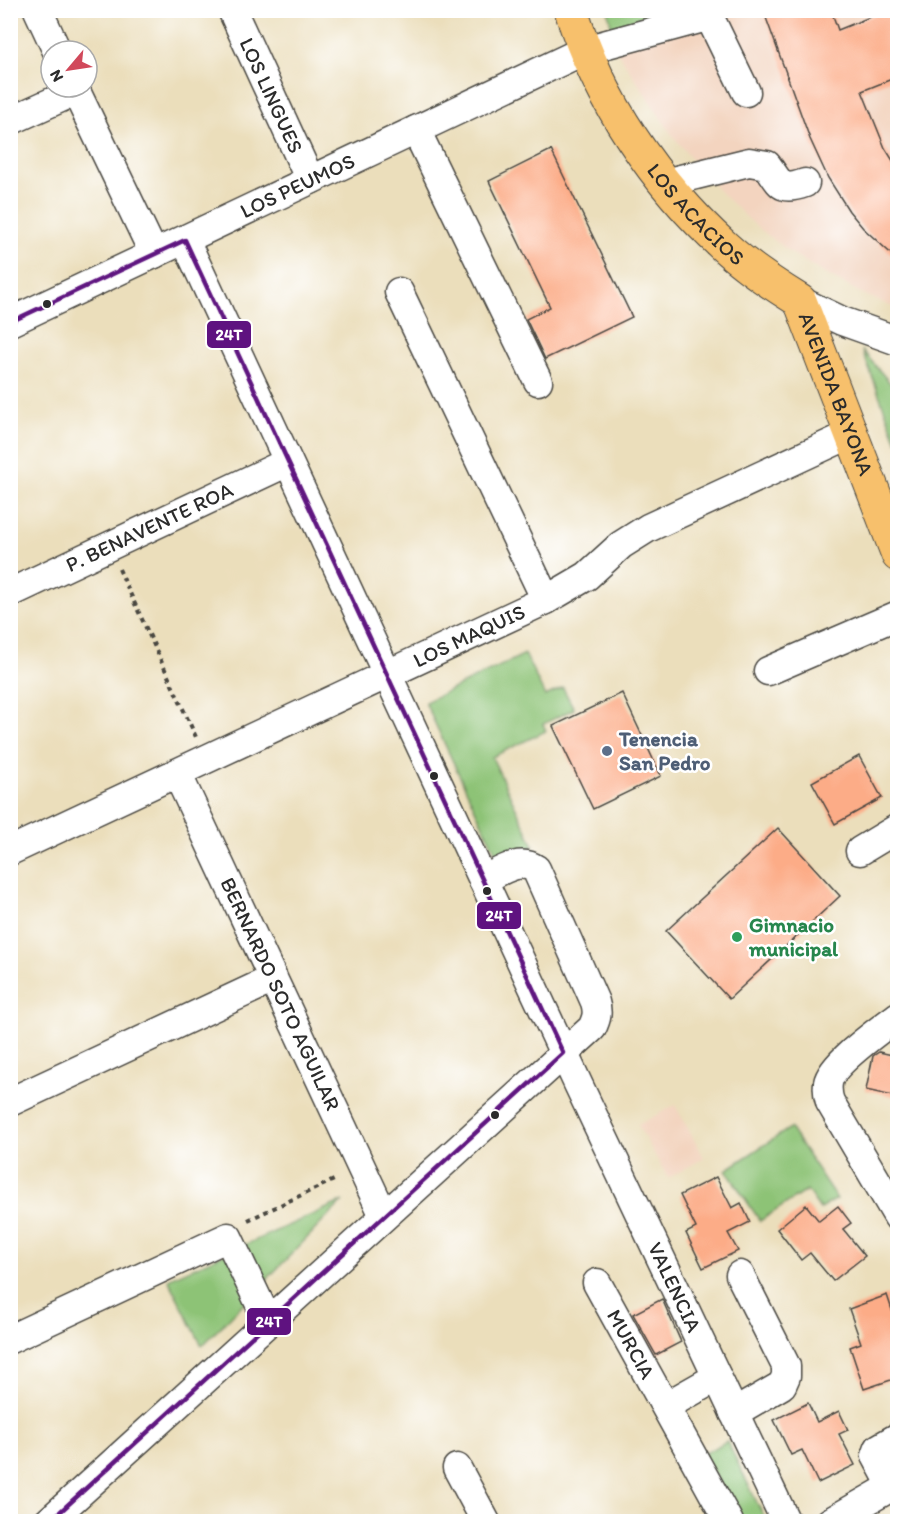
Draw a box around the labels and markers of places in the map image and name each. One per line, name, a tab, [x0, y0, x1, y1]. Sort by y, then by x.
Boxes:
unlabelled marker	[41, 298, 53, 310]
place label: Tenencia San Pedro	[618, 726, 711, 775]
marker: Tenencia San Pedro	[600, 744, 614, 758]
unlabelled marker	[428, 770, 440, 782]
unlabelled marker	[481, 885, 493, 897]
place label: Gimnacio municipal	[748, 912, 839, 962]
marker: Gimnacio municipal	[730, 930, 744, 944]
unlabelled marker	[489, 1109, 501, 1121]

